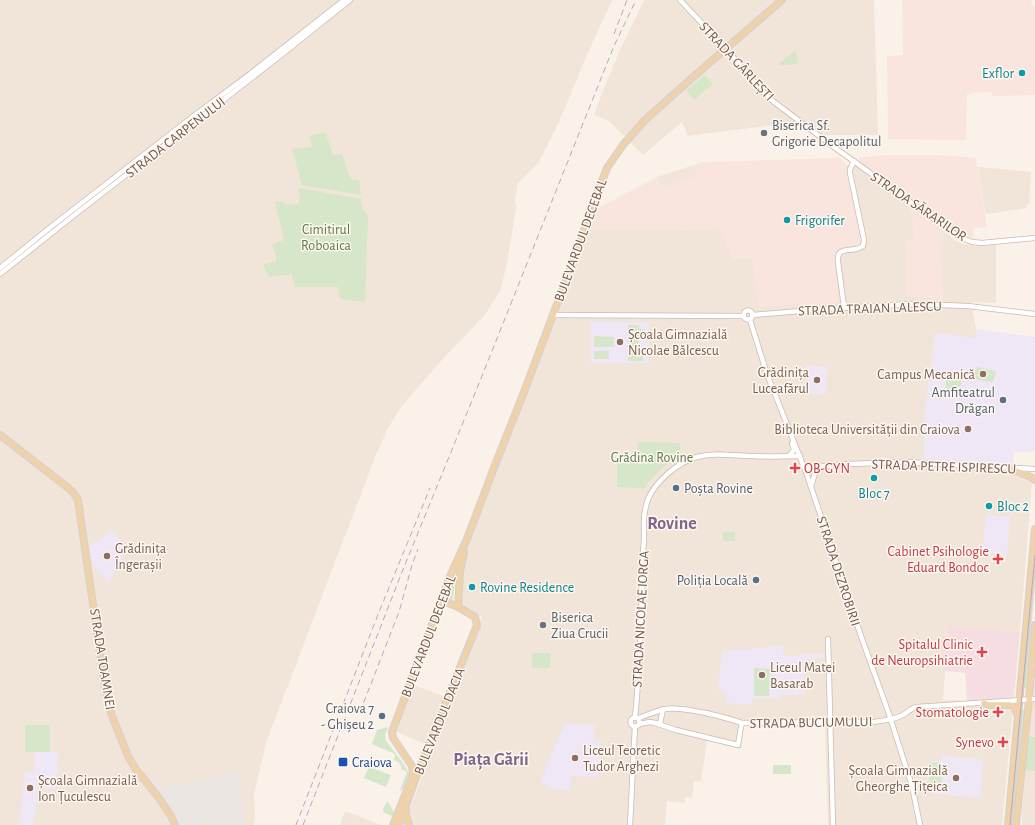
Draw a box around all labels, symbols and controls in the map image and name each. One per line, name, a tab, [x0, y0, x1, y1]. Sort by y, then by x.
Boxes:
street label: STRADA GÂRLEȘTI	[696, 18, 778, 105]
place label: Exflor	[982, 67, 1014, 81]
marker: Exflor	[1017, 68, 1027, 78]
street label: STRADA CARPENULUI	[123, 95, 228, 181]
place label: Biserica Sf. Grigorie Decapolitul	[772, 119, 881, 149]
marker: Biserica Sf. Grigorie Decapolitul	[759, 128, 769, 138]
street label: STRADA SĂRARILOR	[868, 168, 970, 244]
street label: BULEVARDUL DECEBAL	[552, 177, 610, 303]
place label: Frigorifer	[795, 214, 845, 228]
marker: Frigorifer	[782, 215, 792, 225]
park label: Cimitirul Roboaica	[301, 223, 351, 253]
street label: STRADA TRAIAN LALESCU	[798, 299, 942, 319]
place label: Școala Gimnazială Nicolae Bălcescu	[628, 328, 728, 358]
marker: Școala Gimnazială Nicolae Bălcescu	[615, 337, 625, 347]
place label: Grădinița Luceafărul	[752, 366, 810, 396]
place label: Campus Mecanică	[877, 368, 976, 382]
marker: Campus Mecanică	[978, 369, 988, 379]
marker: Grădinița Luceafărul	[812, 375, 822, 385]
place label: Amfiteatrul Drăgan	[931, 386, 995, 416]
marker: Amfiteatrul Drăgan	[998, 395, 1008, 405]
place label: Biblioteca Universității din Craiova	[774, 423, 961, 438]
marker: Biblioteca Universității din Craiova	[963, 424, 973, 434]
park label: Grădina Rovine	[611, 451, 693, 465]
street label: STRADA PETRE ISPIRESCU	[871, 457, 1016, 477]
marker: OB-GYN	[789, 462, 801, 474]
place label: OB-GYN	[804, 462, 850, 476]
marker: Bloc 7	[869, 473, 879, 483]
place label: Poșta Rovine	[684, 482, 753, 497]
marker: Poșta Rovine	[671, 483, 681, 493]
place label: Bloc 7	[858, 487, 890, 501]
place label: Bloc 2	[997, 500, 1029, 514]
marker: Bloc 2	[984, 501, 994, 511]
district label: Rovine	[647, 515, 697, 533]
street label: STRADA DEZROBIRII	[814, 515, 862, 628]
place label: Grădinița Îngerașii	[115, 542, 167, 573]
place label: Cabinet Psihologie Eduard Bondoc	[887, 545, 990, 575]
street label: STRADA NICOLAE IORGA	[630, 550, 652, 688]
marker: Grădinița Îngerașii	[102, 551, 112, 561]
marker: Cabinet Psihologie Eduard Bondoc	[992, 553, 1004, 565]
street label: BULEVARDUL DECEBAL	[399, 573, 459, 699]
place label: Poliția Locală	[677, 574, 749, 589]
marker: Poliția Locală	[751, 575, 761, 585]
place label: Rovine Residence	[480, 581, 574, 595]
marker: Rovine Residence	[467, 582, 477, 592]
street label: STRADA TOAMNEI	[87, 607, 117, 711]
place label: Biserica Ziua Crucii	[551, 611, 609, 641]
marker: Biserica Ziua Crucii	[538, 620, 548, 630]
place label: Spitalul Clinic de Neuropsihiatrie	[871, 638, 974, 668]
marker: Spitalul Clinic de Neuropsihiatrie	[976, 646, 988, 658]
place label: Liceul Matei Basarab	[770, 661, 835, 691]
street label: BULEVARDUL DACIA	[412, 666, 468, 777]
marker: Liceul Matei Basarab	[757, 670, 767, 680]
place label: Craiova 7 - Ghișeu 2	[321, 702, 374, 733]
place label: Stomatologie	[916, 706, 989, 720]
marker: Stomatologie	[992, 706, 1004, 718]
marker: Craiova 7 - Ghișeu 2	[377, 711, 387, 721]
street label: STRADA BUCIUMULUI	[750, 715, 872, 731]
place label: Synevo	[955, 736, 994, 750]
marker: Synevo	[997, 736, 1009, 748]
place label: Liceul Teoretic Tudor Arghezi	[583, 744, 661, 774]
district label: Piața Gării	[453, 751, 529, 771]
marker: Liceul Teoretic Tudor Arghezi	[570, 753, 580, 763]
marker: Craiova	[337, 756, 349, 768]
place label: Craiova	[352, 756, 393, 770]
place label: Școala Gimnazială Gheorghe Țițeica	[849, 764, 949, 795]
marker: Școala Gimnazială Gheorghe Țițeica	[951, 773, 961, 783]
place label: Școala Gimnazială Ion Țuculescu	[38, 774, 138, 805]
marker: Școala Gimnazială Ion Țuculescu	[25, 783, 35, 793]

